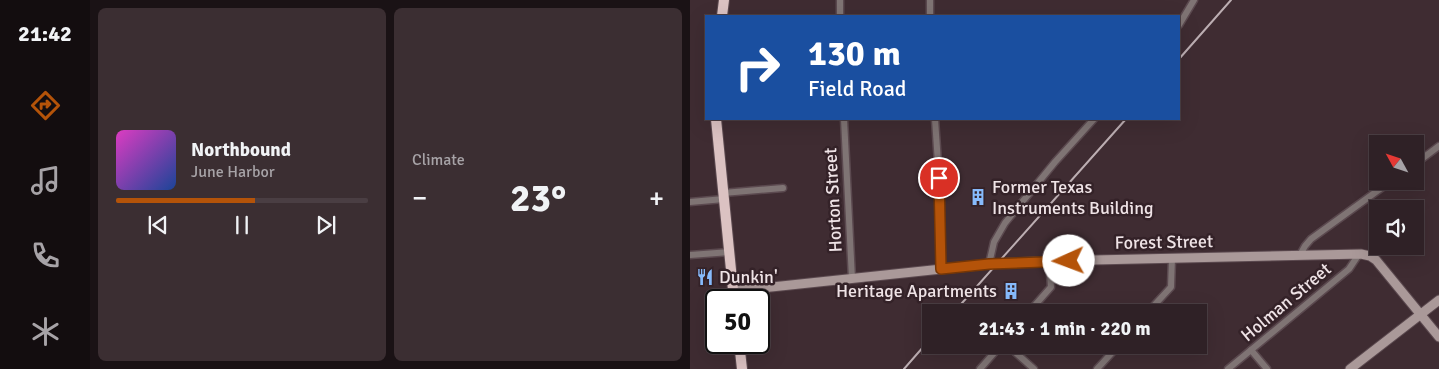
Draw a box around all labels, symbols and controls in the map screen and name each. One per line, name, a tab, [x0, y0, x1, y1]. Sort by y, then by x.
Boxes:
text: 21:42	[18, 20, 72, 47]
text: 130 m	[808, 32, 901, 75]
icon: right	[725, 35, 790, 100]
text: Field Road	[808, 75, 906, 102]
icon: directions	[28, 88, 63, 123]
north arrow	[1369, 135, 1424, 190]
map controls	[1369, 135, 1424, 255]
text: Northbound	[191, 138, 291, 162]
street label: Horton Street	[819, 147, 847, 253]
text: Climate	[412, 150, 465, 170]
pin	[918, 157, 960, 199]
text: June Harbor	[191, 162, 275, 182]
icon: music	[28, 163, 63, 198]
icon: arrive	[925, 164, 953, 192]
text: 23°	[510, 175, 566, 222]
place label: Former Texas Instruments Building	[992, 176, 1153, 219]
text: −	[412, 181, 427, 215]
text: +	[649, 181, 664, 215]
building icon: Former Texas Instruments Building	[968, 187, 988, 207]
button: sound	[1369, 200, 1424, 255]
icon: previous	[144, 211, 172, 239]
icon: pause	[228, 211, 256, 239]
icon: next	[312, 211, 340, 239]
street label: Forest Street	[1115, 230, 1213, 254]
position arrow	[1042, 234, 1094, 286]
icon: phone	[28, 238, 63, 273]
street label: Holman Street	[1236, 258, 1336, 346]
place label: Dunkin'	[719, 266, 778, 288]
restaurant icon: Dunkin'	[695, 267, 715, 287]
place label: Heritage Apartments	[836, 280, 997, 302]
building icon: Heritage Apartments	[1001, 281, 1021, 301]
speed limit sign: 50	[705, 289, 770, 354]
icon: climate	[28, 314, 63, 349]
text: 21:43 · 1 min · 220 m	[978, 317, 1151, 341]

